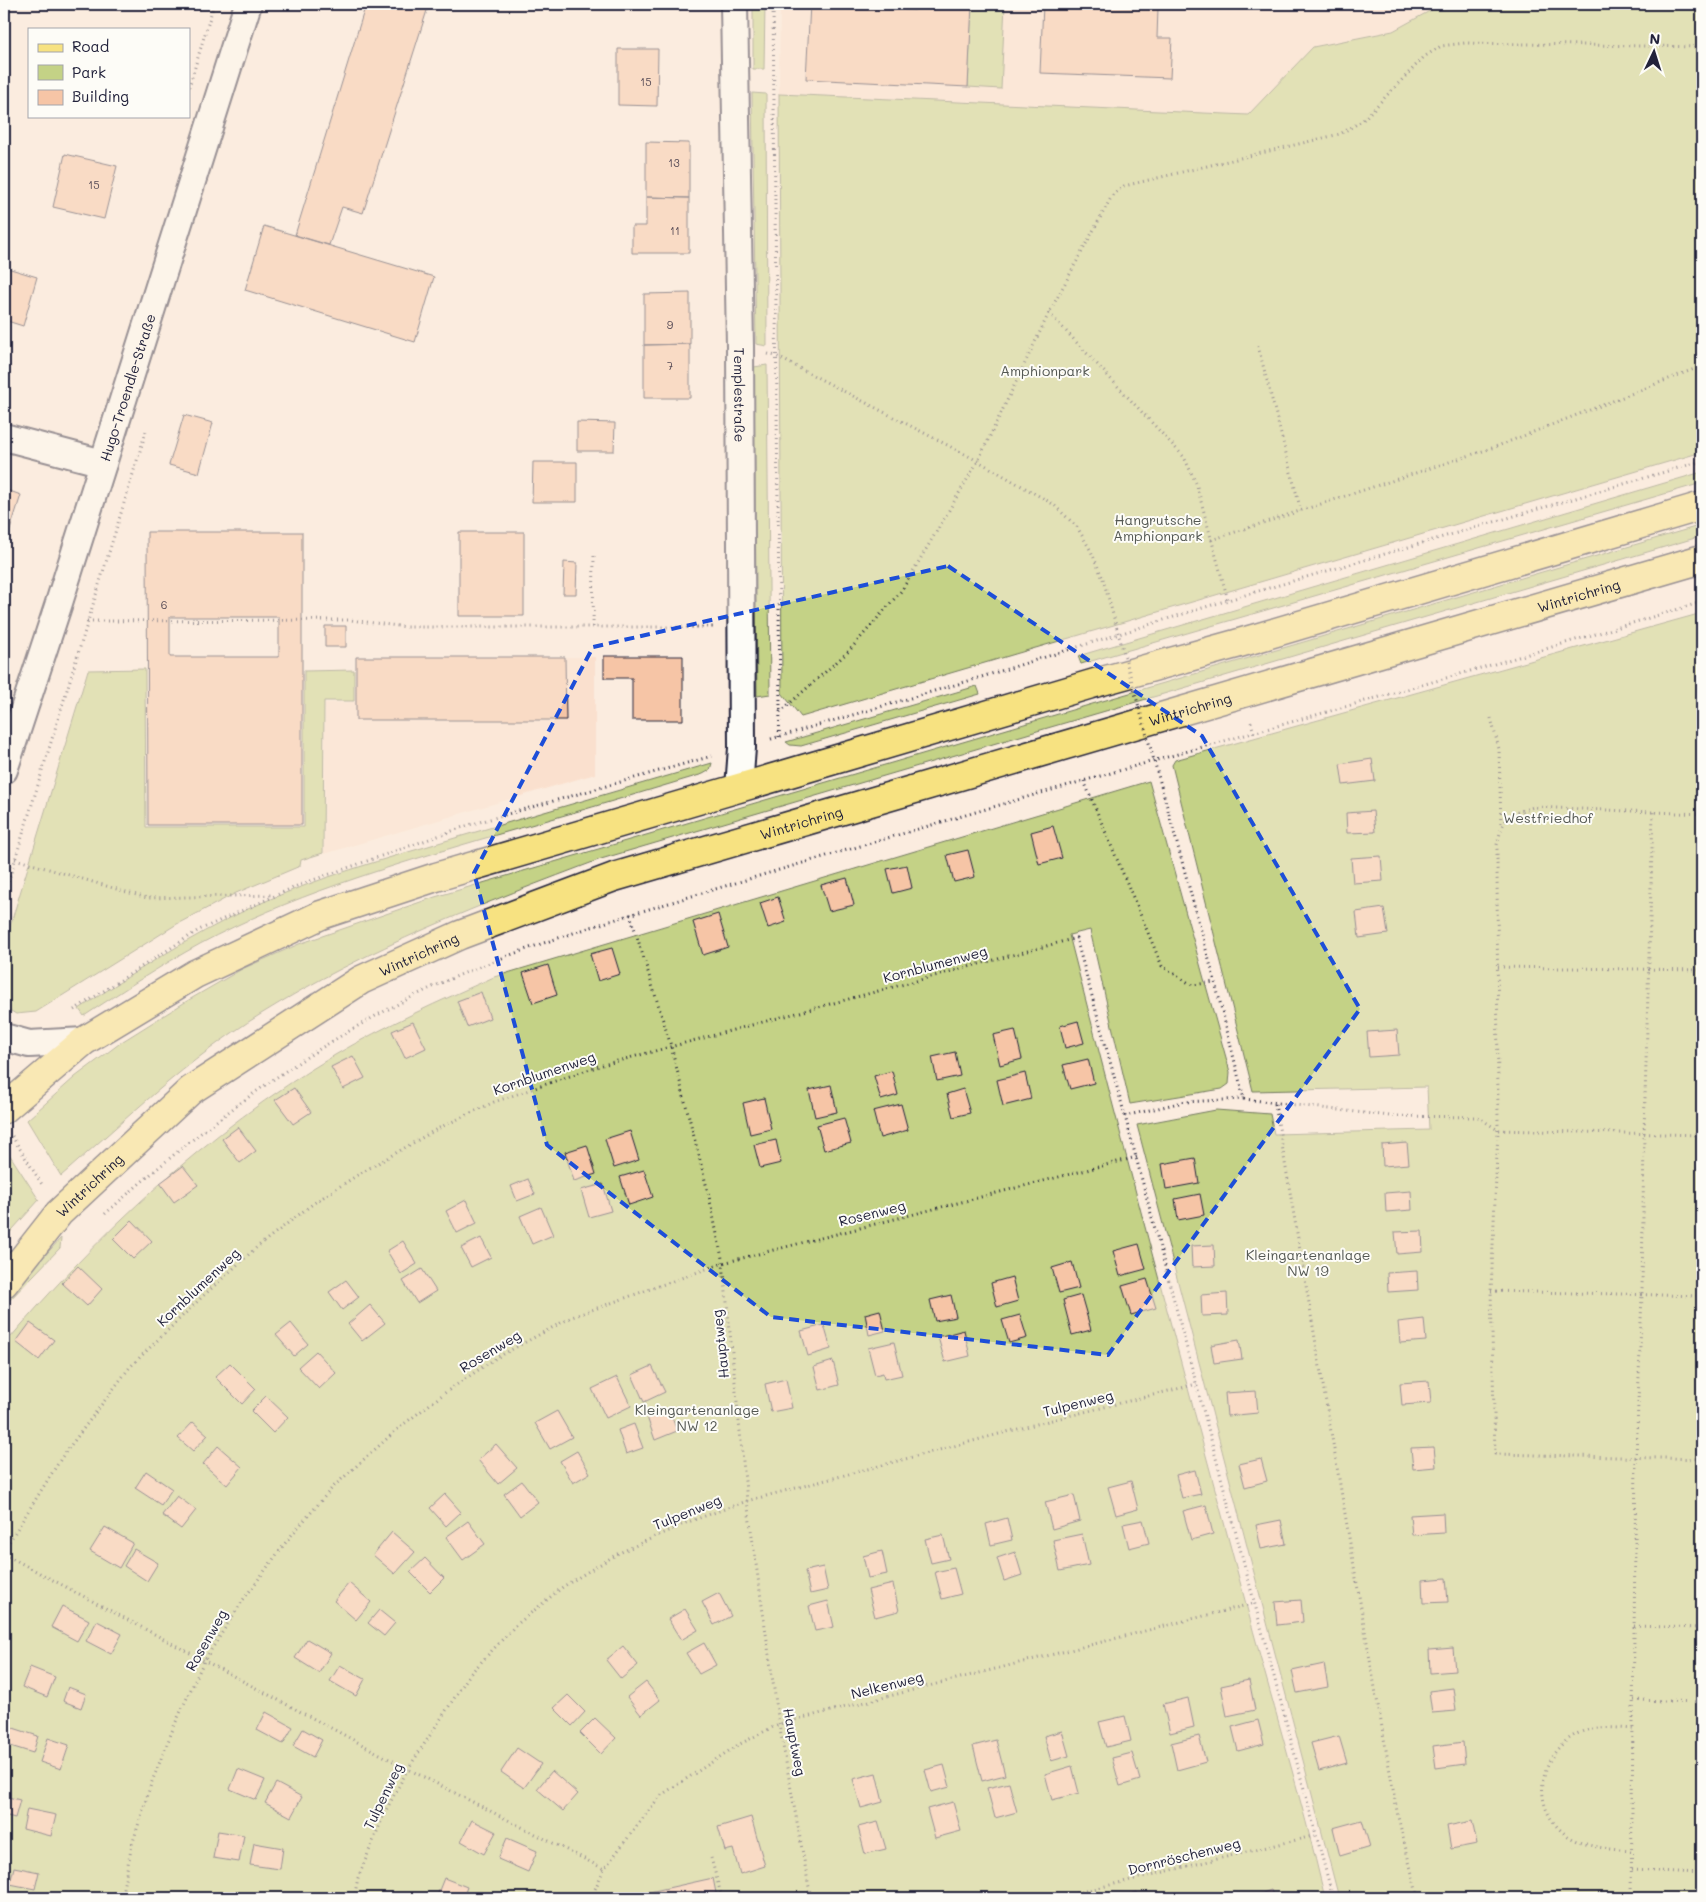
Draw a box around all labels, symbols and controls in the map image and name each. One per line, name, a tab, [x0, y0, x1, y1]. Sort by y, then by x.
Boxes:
legend	[28, 28, 190, 118]
north arrow	[1628, 28, 1678, 78]
text: N	[1649, 29, 1661, 48]
text: Road	[72, 36, 109, 56]
text: Park	[72, 62, 106, 82]
house number: 15	[640, 74, 652, 89]
text: Building	[72, 86, 129, 106]
house number: 13	[668, 155, 680, 170]
house number: 15	[88, 177, 100, 192]
house number: 11	[670, 223, 680, 238]
street label: Hugo-Troendle-Straße	[95, 311, 159, 464]
house number: 9	[667, 317, 674, 332]
street label: Templestraße	[731, 348, 750, 442]
house number: 7	[667, 358, 673, 373]
park label: Amphionpark	[1000, 361, 1090, 380]
park label: Hangrutsche Amphionpark	[1113, 510, 1203, 545]
street label: Wintrichring	[1535, 574, 1622, 616]
house number: 6	[161, 597, 167, 612]
street label: Wintrichring	[1146, 688, 1233, 730]
street label: Wintrichring	[757, 801, 845, 843]
park label: Westfriedhof	[1503, 808, 1593, 827]
street label: Wintrichring	[376, 928, 461, 980]
street label: Kornblumenweg	[881, 941, 989, 987]
street label: Kornblumenweg	[490, 1047, 598, 1099]
street label: Wintrichring	[51, 1149, 127, 1221]
street label: Rosenweg	[837, 1196, 907, 1230]
street label: Kornblumenweg	[152, 1244, 244, 1330]
park label: Kleingartenanlage NW 19	[1246, 1245, 1370, 1280]
street label: Hauptweg	[707, 1309, 733, 1379]
street label: Rosenweg	[456, 1325, 524, 1377]
street label: Tulpenweg	[1041, 1385, 1115, 1421]
park label: Kleingartenanlage NW 12	[635, 1400, 759, 1435]
street label: Tulpenweg	[650, 1490, 724, 1534]
street label: Rosenweg	[181, 1606, 231, 1674]
street label: Nelkenweg	[849, 1667, 925, 1703]
street label: Hauptweg	[779, 1706, 811, 1778]
street label: Tulpenweg	[359, 1760, 407, 1832]
street label: Dornröschenweg	[1126, 1833, 1242, 1879]

